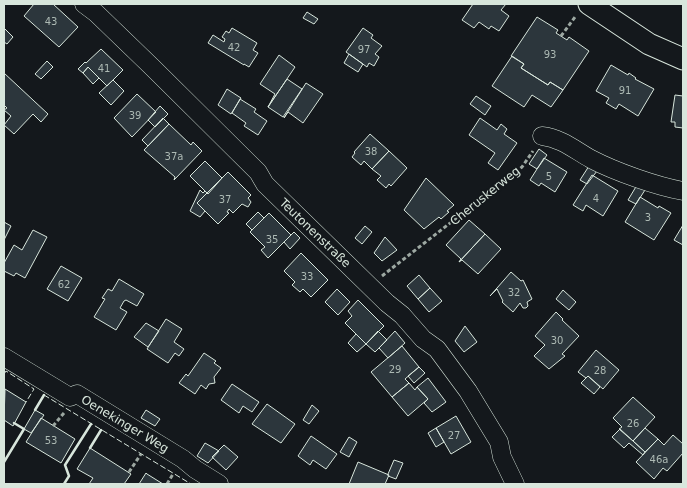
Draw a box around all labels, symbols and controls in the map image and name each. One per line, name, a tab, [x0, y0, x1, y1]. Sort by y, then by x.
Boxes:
house number: 43	[45, 16, 57, 27]
house number: 42	[228, 42, 240, 53]
house number: 97	[358, 44, 370, 55]
house number: 93	[544, 49, 556, 60]
house number: 41	[98, 63, 110, 74]
house number: 91	[619, 85, 631, 96]
house number: 39	[129, 110, 141, 121]
house number: 38	[365, 146, 377, 157]
house number: 37a	[165, 151, 183, 162]
street label: Cheruskerweg	[447, 164, 523, 228]
house number: 5	[546, 171, 552, 182]
house number: 4	[593, 193, 599, 204]
house number: 37	[219, 194, 231, 205]
street label: Teutonenstraße	[276, 195, 353, 270]
house number: 3	[645, 212, 651, 223]
house number: 35	[266, 234, 278, 245]
house number: 33	[301, 271, 313, 282]
house number: 62	[58, 279, 70, 290]
house number: 32	[508, 287, 520, 298]
house number: 30	[551, 335, 563, 346]
house number: 29	[389, 364, 401, 375]
house number: 28	[594, 365, 606, 376]
street label: Oenekinger Weg	[79, 392, 171, 456]
house number: 26	[627, 418, 639, 429]
house number: 27	[448, 430, 460, 441]
house number: 53	[45, 435, 57, 446]
house number: 46a	[650, 454, 668, 465]

